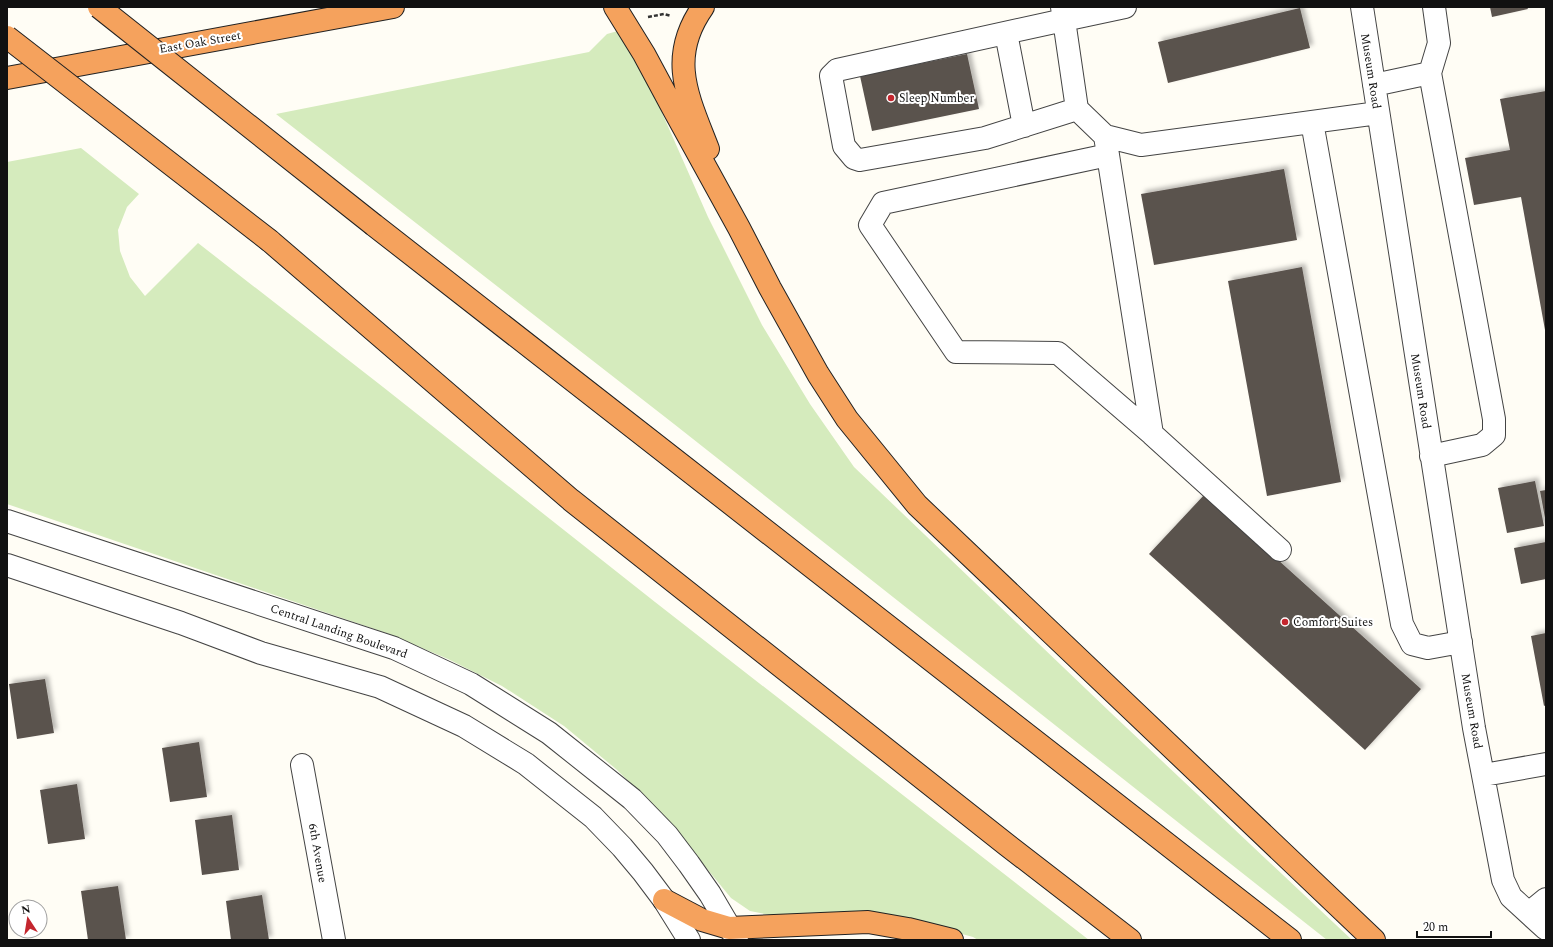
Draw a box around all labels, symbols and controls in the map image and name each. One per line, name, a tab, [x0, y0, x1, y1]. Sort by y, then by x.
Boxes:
street label: East Oak Street	[158, 26, 242, 59]
street label: Museum Road	[1355, 32, 1386, 111]
place label: Sleep Number	[899, 89, 974, 108]
marker: Sleep Number	[886, 93, 896, 103]
street label: Museum Road	[1405, 352, 1436, 431]
street label: Central Landing Boulevard	[268, 599, 410, 664]
place label: Comfort Suites	[1293, 613, 1373, 632]
marker: Comfort Suites	[1280, 617, 1290, 627]
street label: Museum Road	[1456, 672, 1488, 751]
street label: 6th Avenue	[303, 822, 332, 884]
north arrow	[8, 899, 48, 939]
text: N	[20, 900, 32, 919]
scale bar	[1417, 913, 1491, 939]
text: 20 m	[1423, 918, 1448, 937]

